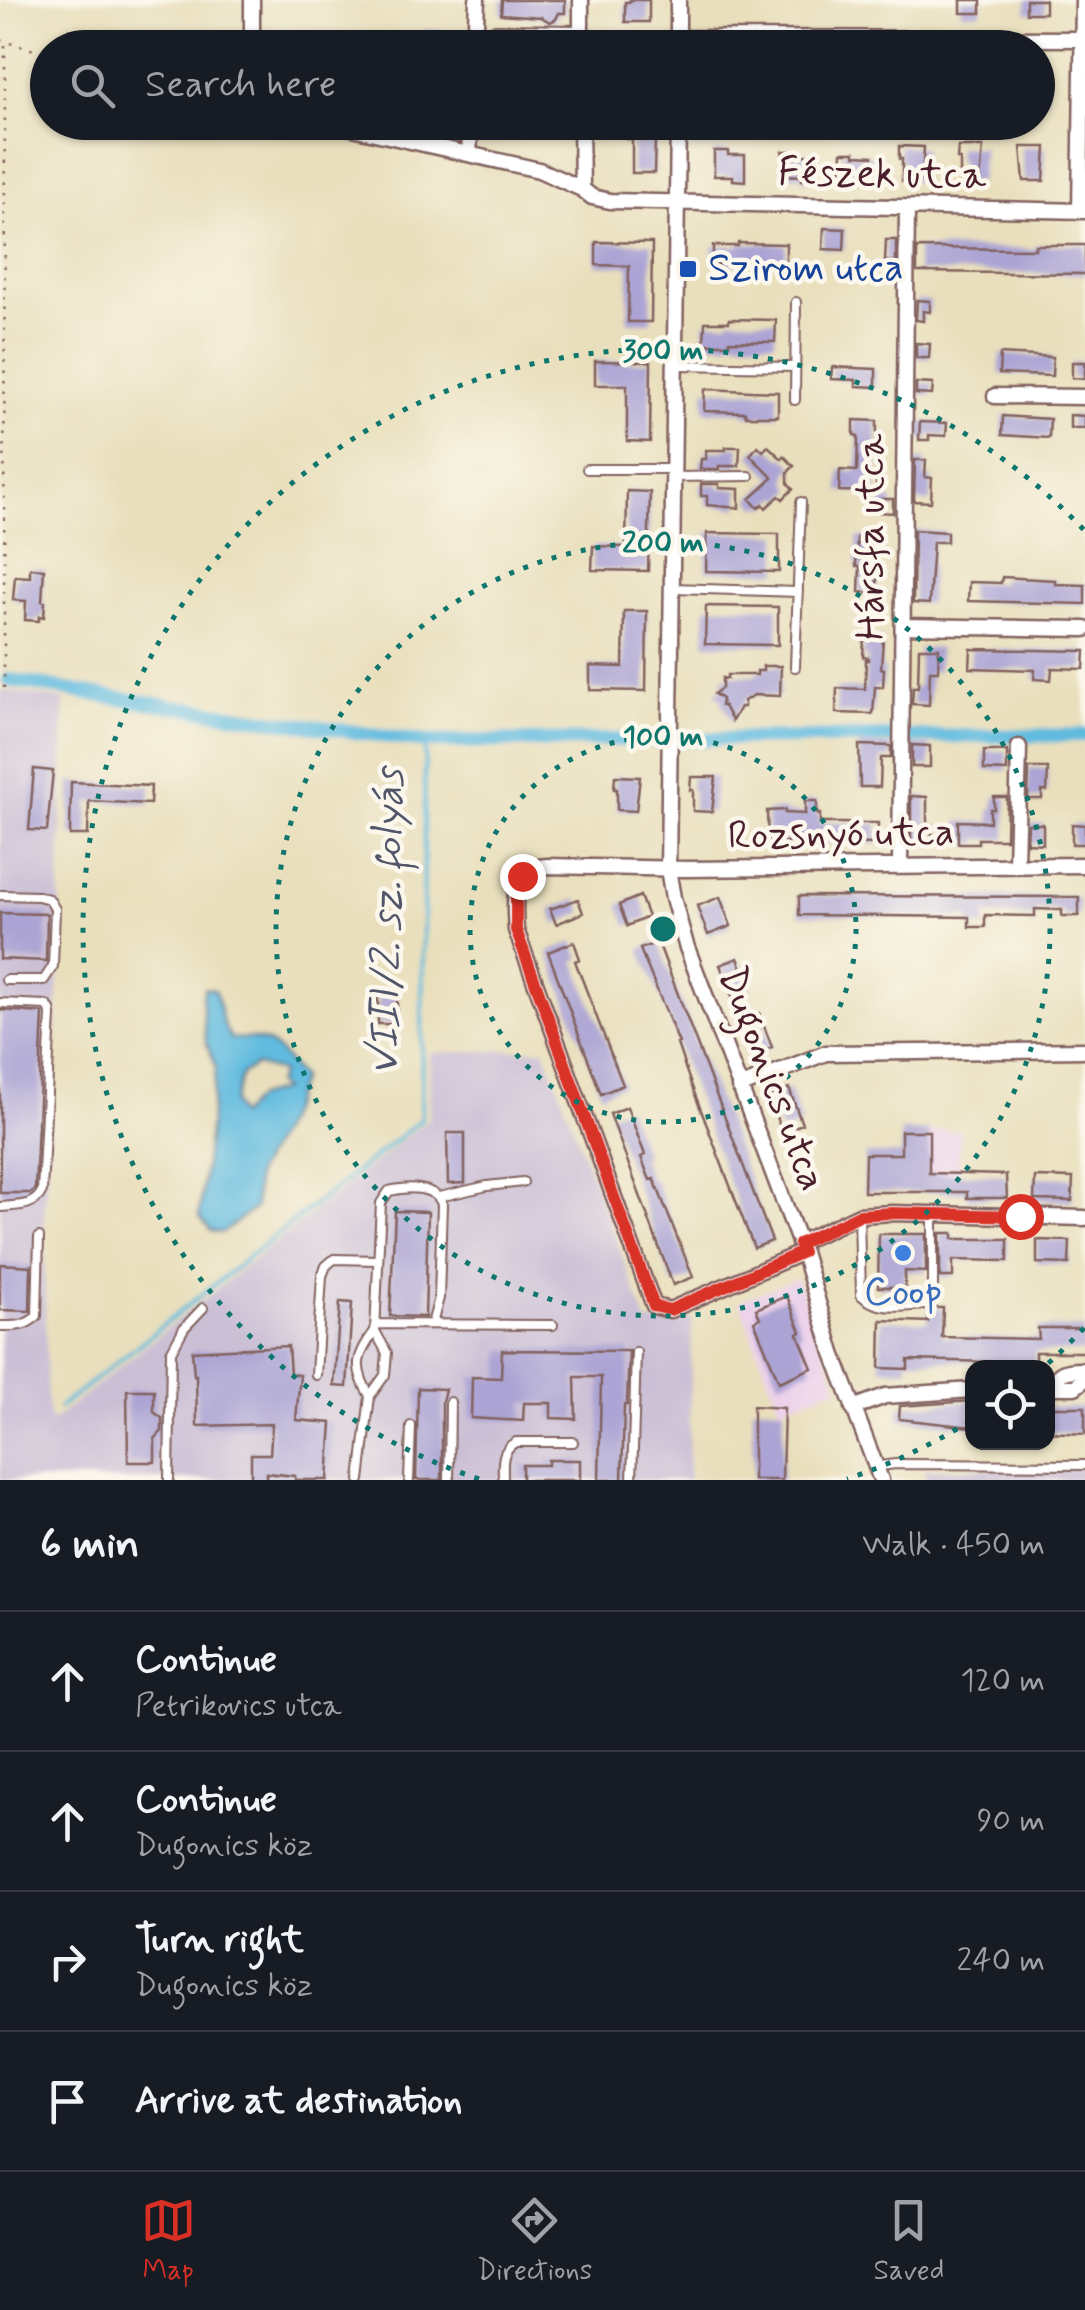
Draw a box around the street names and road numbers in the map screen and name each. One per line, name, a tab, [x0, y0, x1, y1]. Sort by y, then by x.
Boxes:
street label: Fészek utca	[777, 147, 988, 203]
street label: Hársfa utca	[846, 433, 898, 640]
street label: Rozsnyó utca	[727, 807, 955, 863]
street label: Dugonics utca	[701, 960, 838, 1200]

